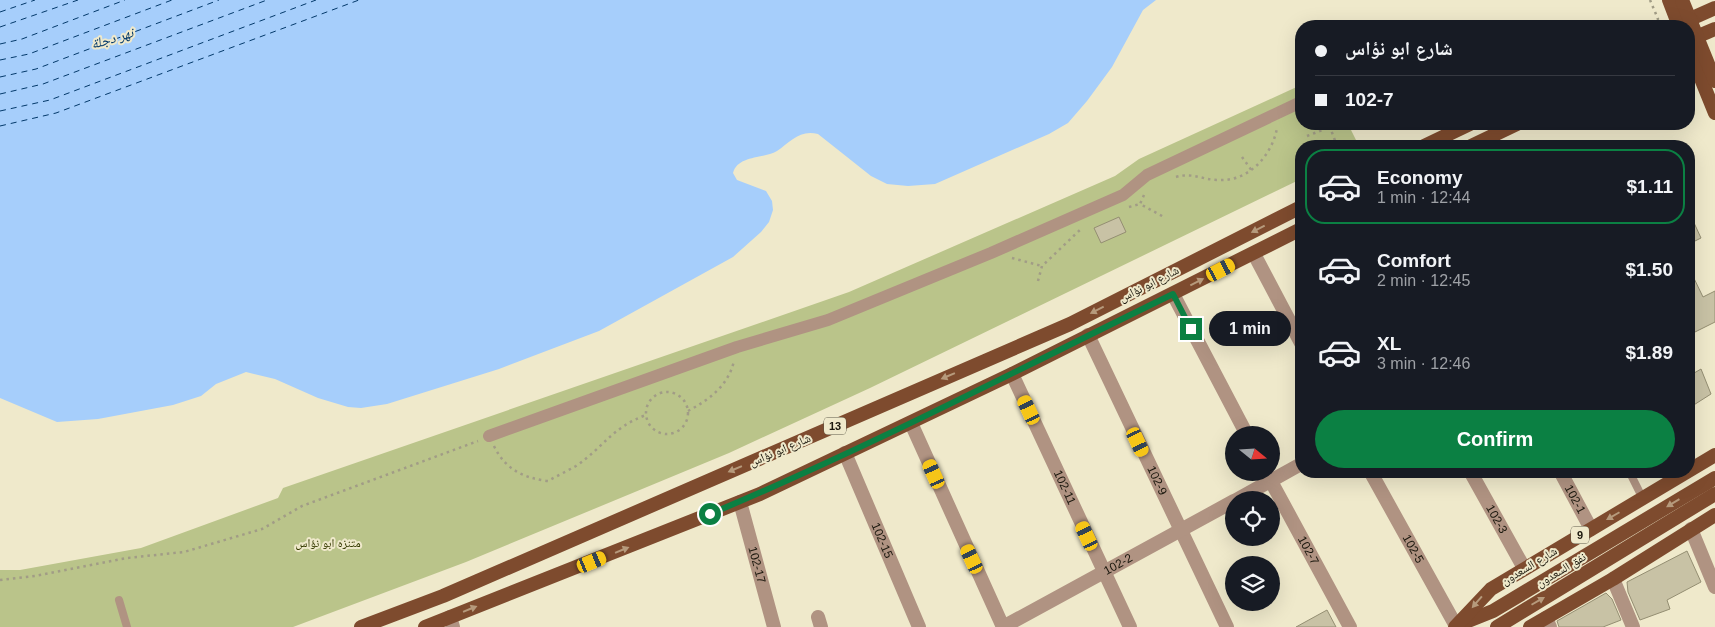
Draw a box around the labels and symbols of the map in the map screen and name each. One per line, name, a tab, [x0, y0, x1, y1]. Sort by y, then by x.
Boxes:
water label: نهر دجلة	[89, 23, 137, 52]
one-way arrow	[1251, 225, 1265, 233]
car	[1204, 257, 1237, 283]
street label: شارع ابو نؤاس	[1117, 263, 1182, 306]
one-way arrow	[1190, 278, 1204, 286]
one-way arrow	[1090, 306, 1104, 314]
callout: 1 min	[1208, 312, 1291, 346]
route end	[1180, 318, 1202, 340]
one-way arrow	[941, 373, 956, 381]
car	[1015, 393, 1042, 427]
road number: 13	[824, 418, 846, 434]
car	[1124, 425, 1151, 459]
north arrow	[1225, 426, 1280, 481]
street label: شارع ابو نؤاس	[747, 431, 813, 470]
car	[921, 457, 946, 491]
street label: 102-9	[1144, 463, 1170, 498]
one-way arrow	[728, 465, 742, 473]
street label: 102-11	[1051, 468, 1079, 507]
street label: 102-1	[1562, 482, 1589, 516]
one-way arrow	[1667, 498, 1680, 507]
street label: 102-3	[1483, 502, 1510, 536]
route start	[699, 503, 721, 525]
one-way arrow	[1607, 511, 1620, 520]
car	[1073, 519, 1100, 553]
street label: 102-15	[868, 520, 896, 561]
road number: 9	[1571, 526, 1589, 544]
street label: 102-5	[1400, 532, 1427, 566]
street label: 102-7	[1295, 533, 1322, 567]
park label: متنزه ابو نؤاس	[295, 536, 361, 550]
car	[958, 542, 985, 576]
street label: شارع السعدون	[1498, 544, 1560, 589]
street label: 102-17	[745, 545, 769, 585]
one-way arrow	[615, 546, 630, 554]
car	[575, 549, 608, 575]
street label: نفق السعدون	[1534, 550, 1588, 590]
street label: 102-2	[1101, 551, 1135, 578]
one-way arrow	[1471, 596, 1482, 609]
one-way arrow	[1531, 596, 1544, 605]
one-way arrow	[463, 605, 478, 613]

